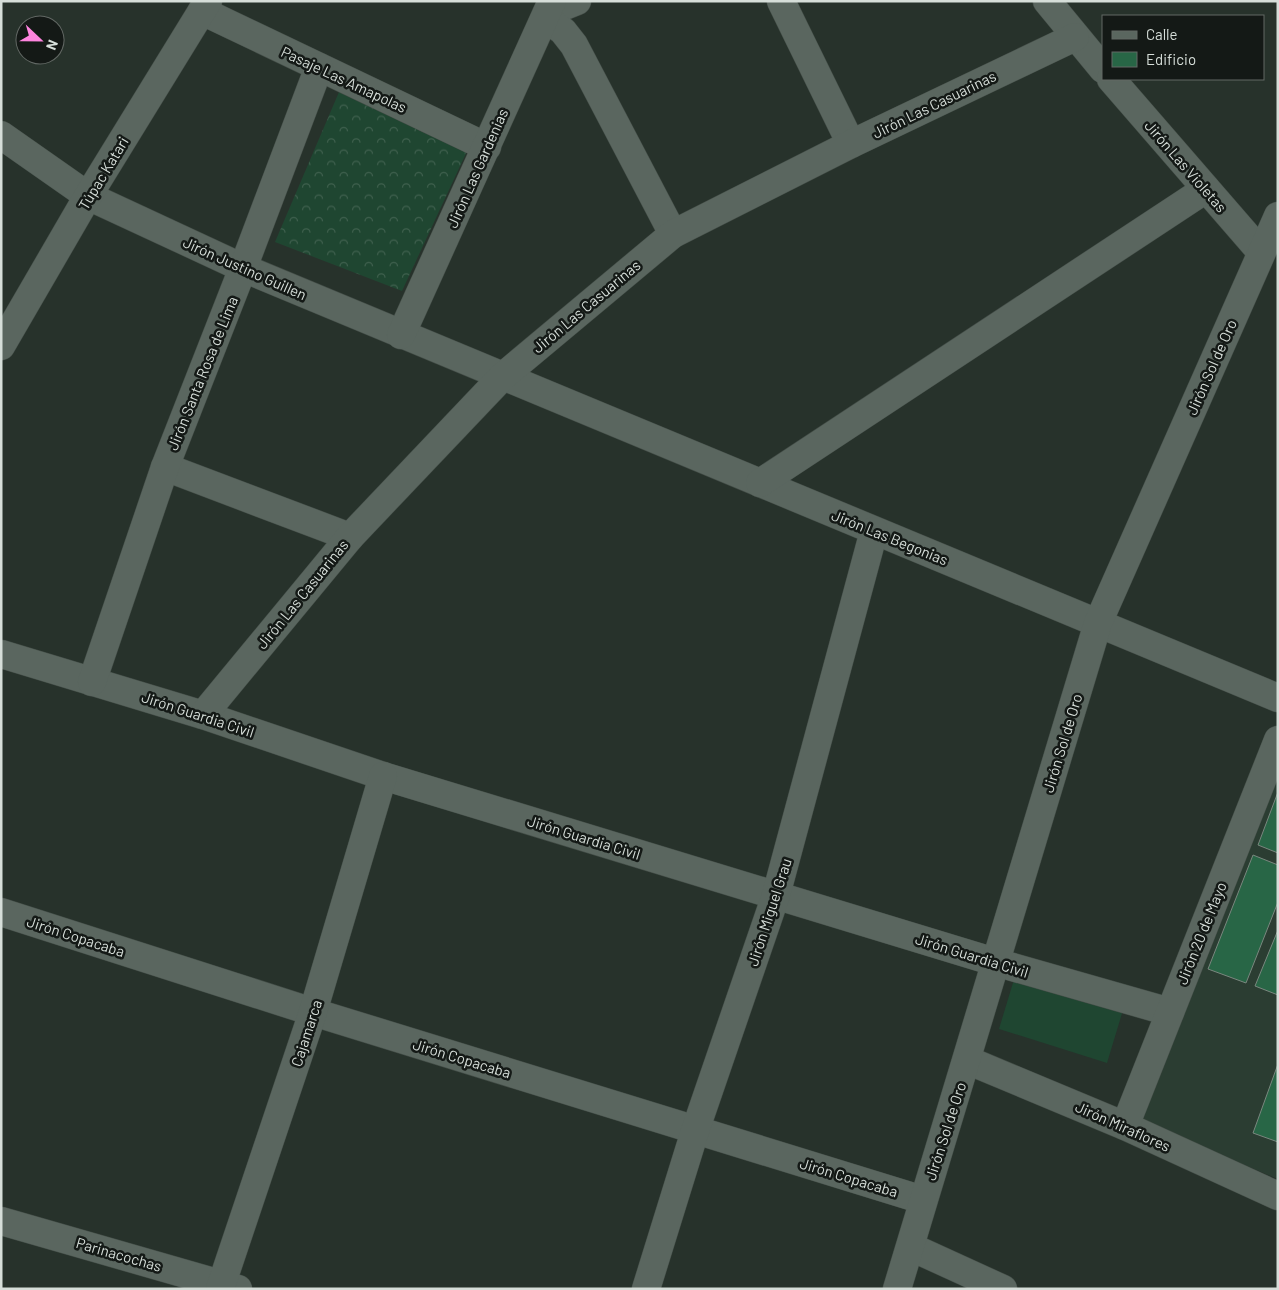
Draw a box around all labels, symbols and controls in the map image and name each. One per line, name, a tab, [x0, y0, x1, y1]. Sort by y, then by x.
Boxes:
north arrow	[15, 15, 65, 65]
legend	[1102, 15, 1264, 80]
text: Calle	[1146, 25, 1178, 43]
text: N	[43, 38, 62, 53]
street label: Pasaje Las Amapolas	[278, 42, 410, 116]
text: Edificio	[1146, 50, 1196, 68]
street label: Jirón Las Casuarinas	[869, 66, 999, 142]
street label: Jirón Las Gardenias	[443, 106, 511, 230]
street label: Jirón Las Violetas	[1141, 116, 1231, 216]
street label: Túpac Katari	[74, 133, 132, 213]
street label: Jirón Justino Guillen	[180, 233, 310, 303]
street label: Jirón Las Casuarinas	[528, 256, 644, 356]
street label: Jirón Santa Rosa de Lima	[163, 293, 241, 453]
street label: Jirón Sol de Oro	[1182, 317, 1240, 417]
street label: Jirón Las Begonias	[829, 505, 951, 569]
street label: Jirón Las Casuarinas	[252, 536, 352, 652]
street label: Jirón Guardia Civil	[139, 687, 257, 741]
street label: Jirón Sol de Oro	[1038, 691, 1086, 795]
street label: Jirón Guardia Civil	[525, 811, 643, 863]
street label: Jirón Miguel Grau	[743, 856, 795, 968]
street label: Jirón 20 de Mayo	[1172, 879, 1230, 987]
street label: Jirón Copacaba	[25, 912, 127, 960]
street label: Jirón Guardia Civil	[913, 929, 1031, 981]
street label: Cajamarca	[287, 997, 325, 1069]
street label: Jirón Copacaba	[411, 1035, 513, 1081]
street label: Jirón Sol de Oro	[921, 1079, 969, 1183]
street label: Jirón Miraflores	[1073, 1097, 1173, 1155]
street label: Jirón Copacaba	[798, 1154, 900, 1200]
street label: Parinacochas	[74, 1233, 164, 1275]

